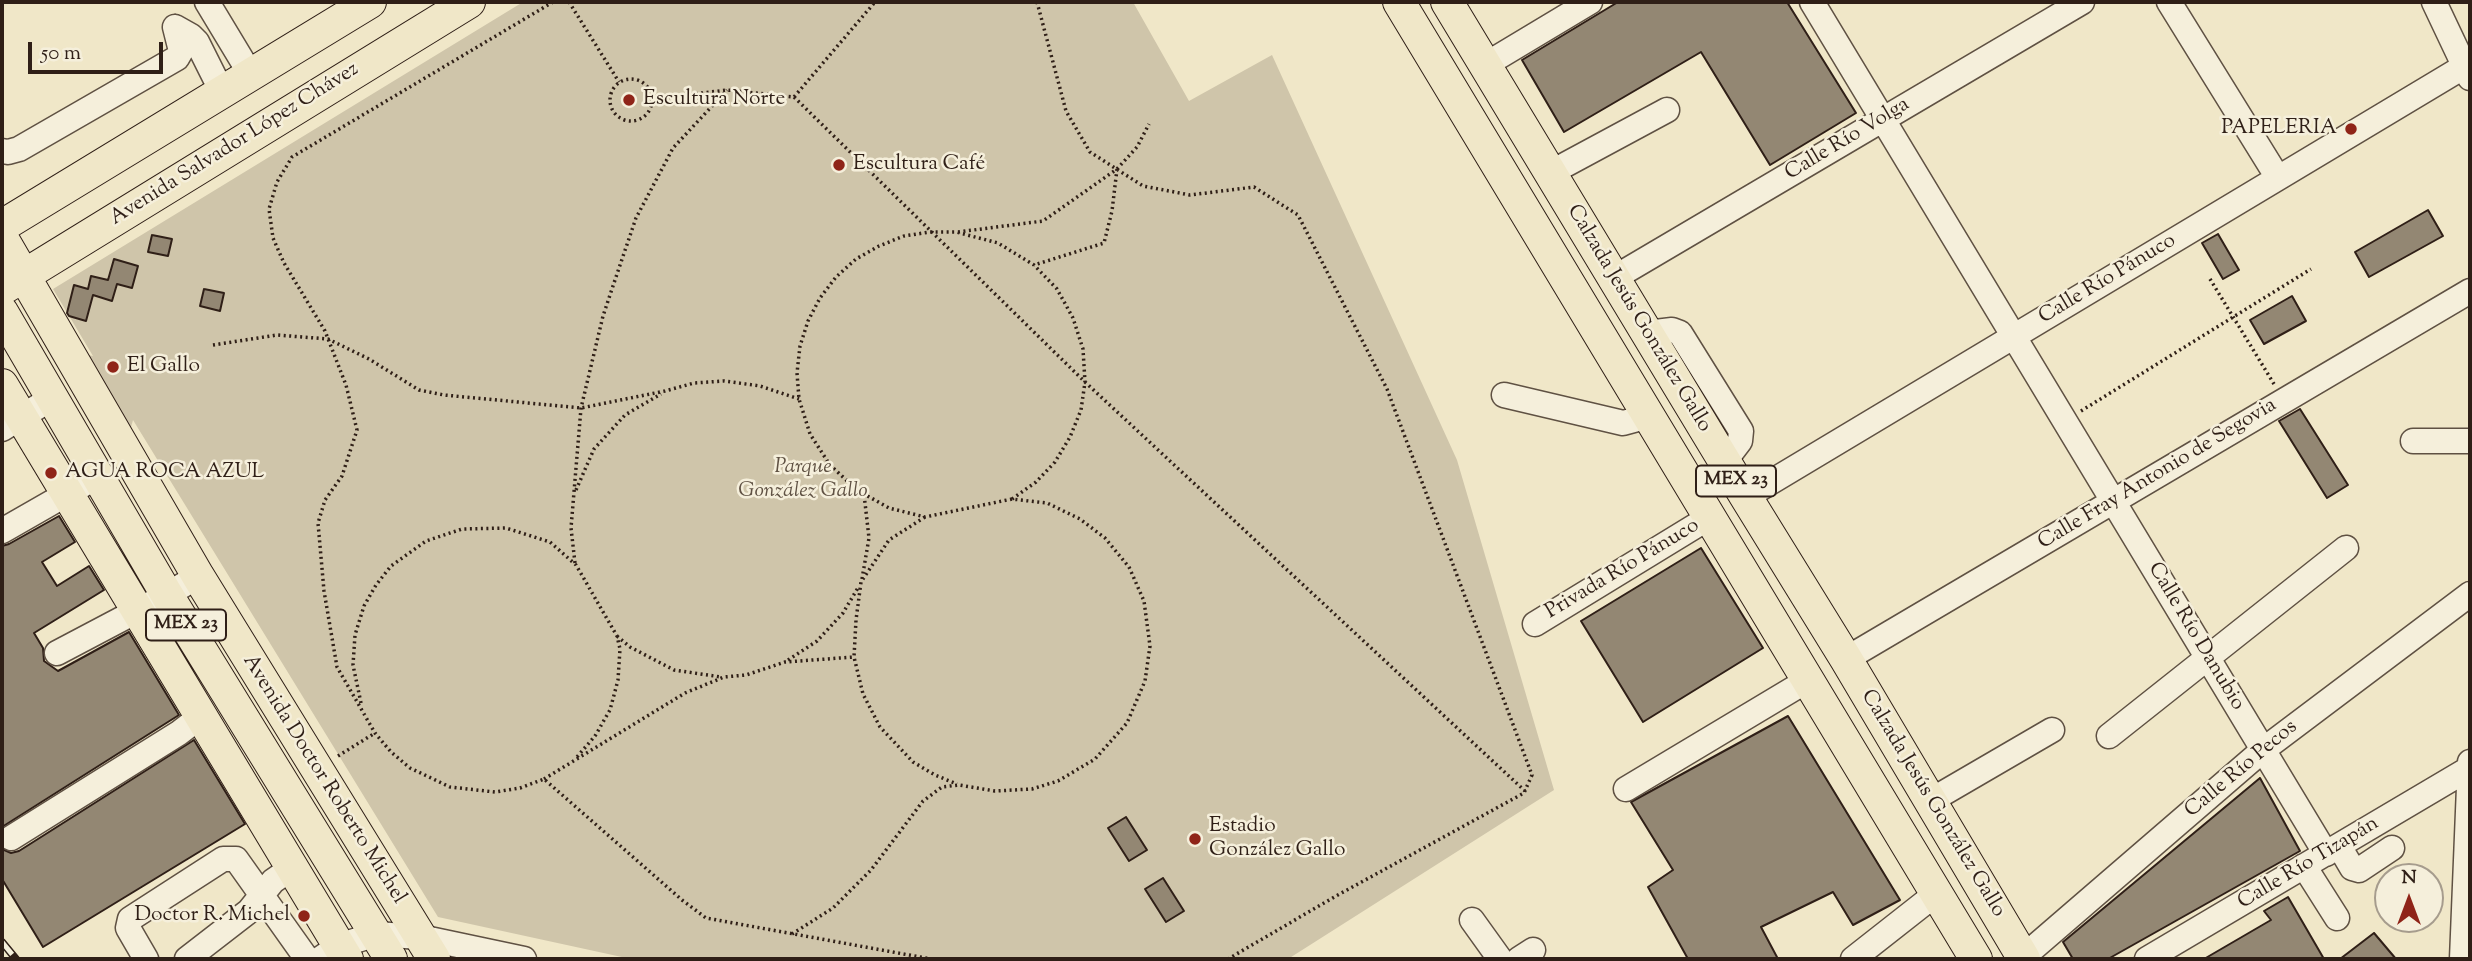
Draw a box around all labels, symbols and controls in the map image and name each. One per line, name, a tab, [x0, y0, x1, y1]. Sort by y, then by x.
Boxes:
scale bar	[32, 28, 166, 72]
text: 50 m	[41, 39, 81, 69]
street label: Avenida Salvador López Chávez	[106, 58, 364, 232]
place label: Escultura Norte	[643, 87, 785, 113]
marker: Escultura Norte	[621, 92, 637, 108]
street label: Calle Río Volga	[1781, 93, 1915, 187]
place label: PAPELERIA	[2221, 116, 2337, 142]
marker: PAPELERIA	[2343, 121, 2359, 137]
place label: Escultura Café	[853, 152, 985, 178]
marker: Escultura Café	[831, 157, 847, 173]
street label: Calzada Jesús González Gallo	[1560, 201, 1716, 437]
street label: Calle Río Pánuco	[2035, 229, 2181, 331]
place label: El Gallo	[127, 354, 200, 380]
marker: El Gallo	[105, 359, 121, 375]
street label: Calle Fray Antonio de Segovia	[2034, 394, 2282, 556]
park label: Parque González Gallo	[738, 455, 868, 505]
place label: AGUA ROCA AZUL	[65, 460, 264, 486]
marker: AGUA ROCA AZUL	[43, 465, 59, 481]
road number: MEX 23	[1696, 466, 1776, 496]
street label: Privada Río Pánuco	[1541, 514, 1705, 626]
street label: Calle Río Danubio	[2141, 558, 2249, 716]
road number: MEX 23	[146, 610, 226, 640]
street label: Avenida Doctor Roberto Michel	[236, 651, 410, 909]
street label: Calzada Jesús González Gallo	[1854, 686, 2010, 922]
street label: Calle Río Pecos	[2181, 716, 2303, 824]
street label: Calle Río Tizapán	[2234, 812, 2384, 916]
place label: Estadio González Gallo	[1209, 814, 1345, 864]
marker: Estadio González Gallo	[1187, 831, 1203, 847]
north arrow	[2374, 863, 2444, 933]
text: N	[2401, 865, 2417, 892]
place label: Doctor R. Michel	[134, 903, 290, 929]
marker: Doctor R. Michel	[296, 908, 312, 924]

